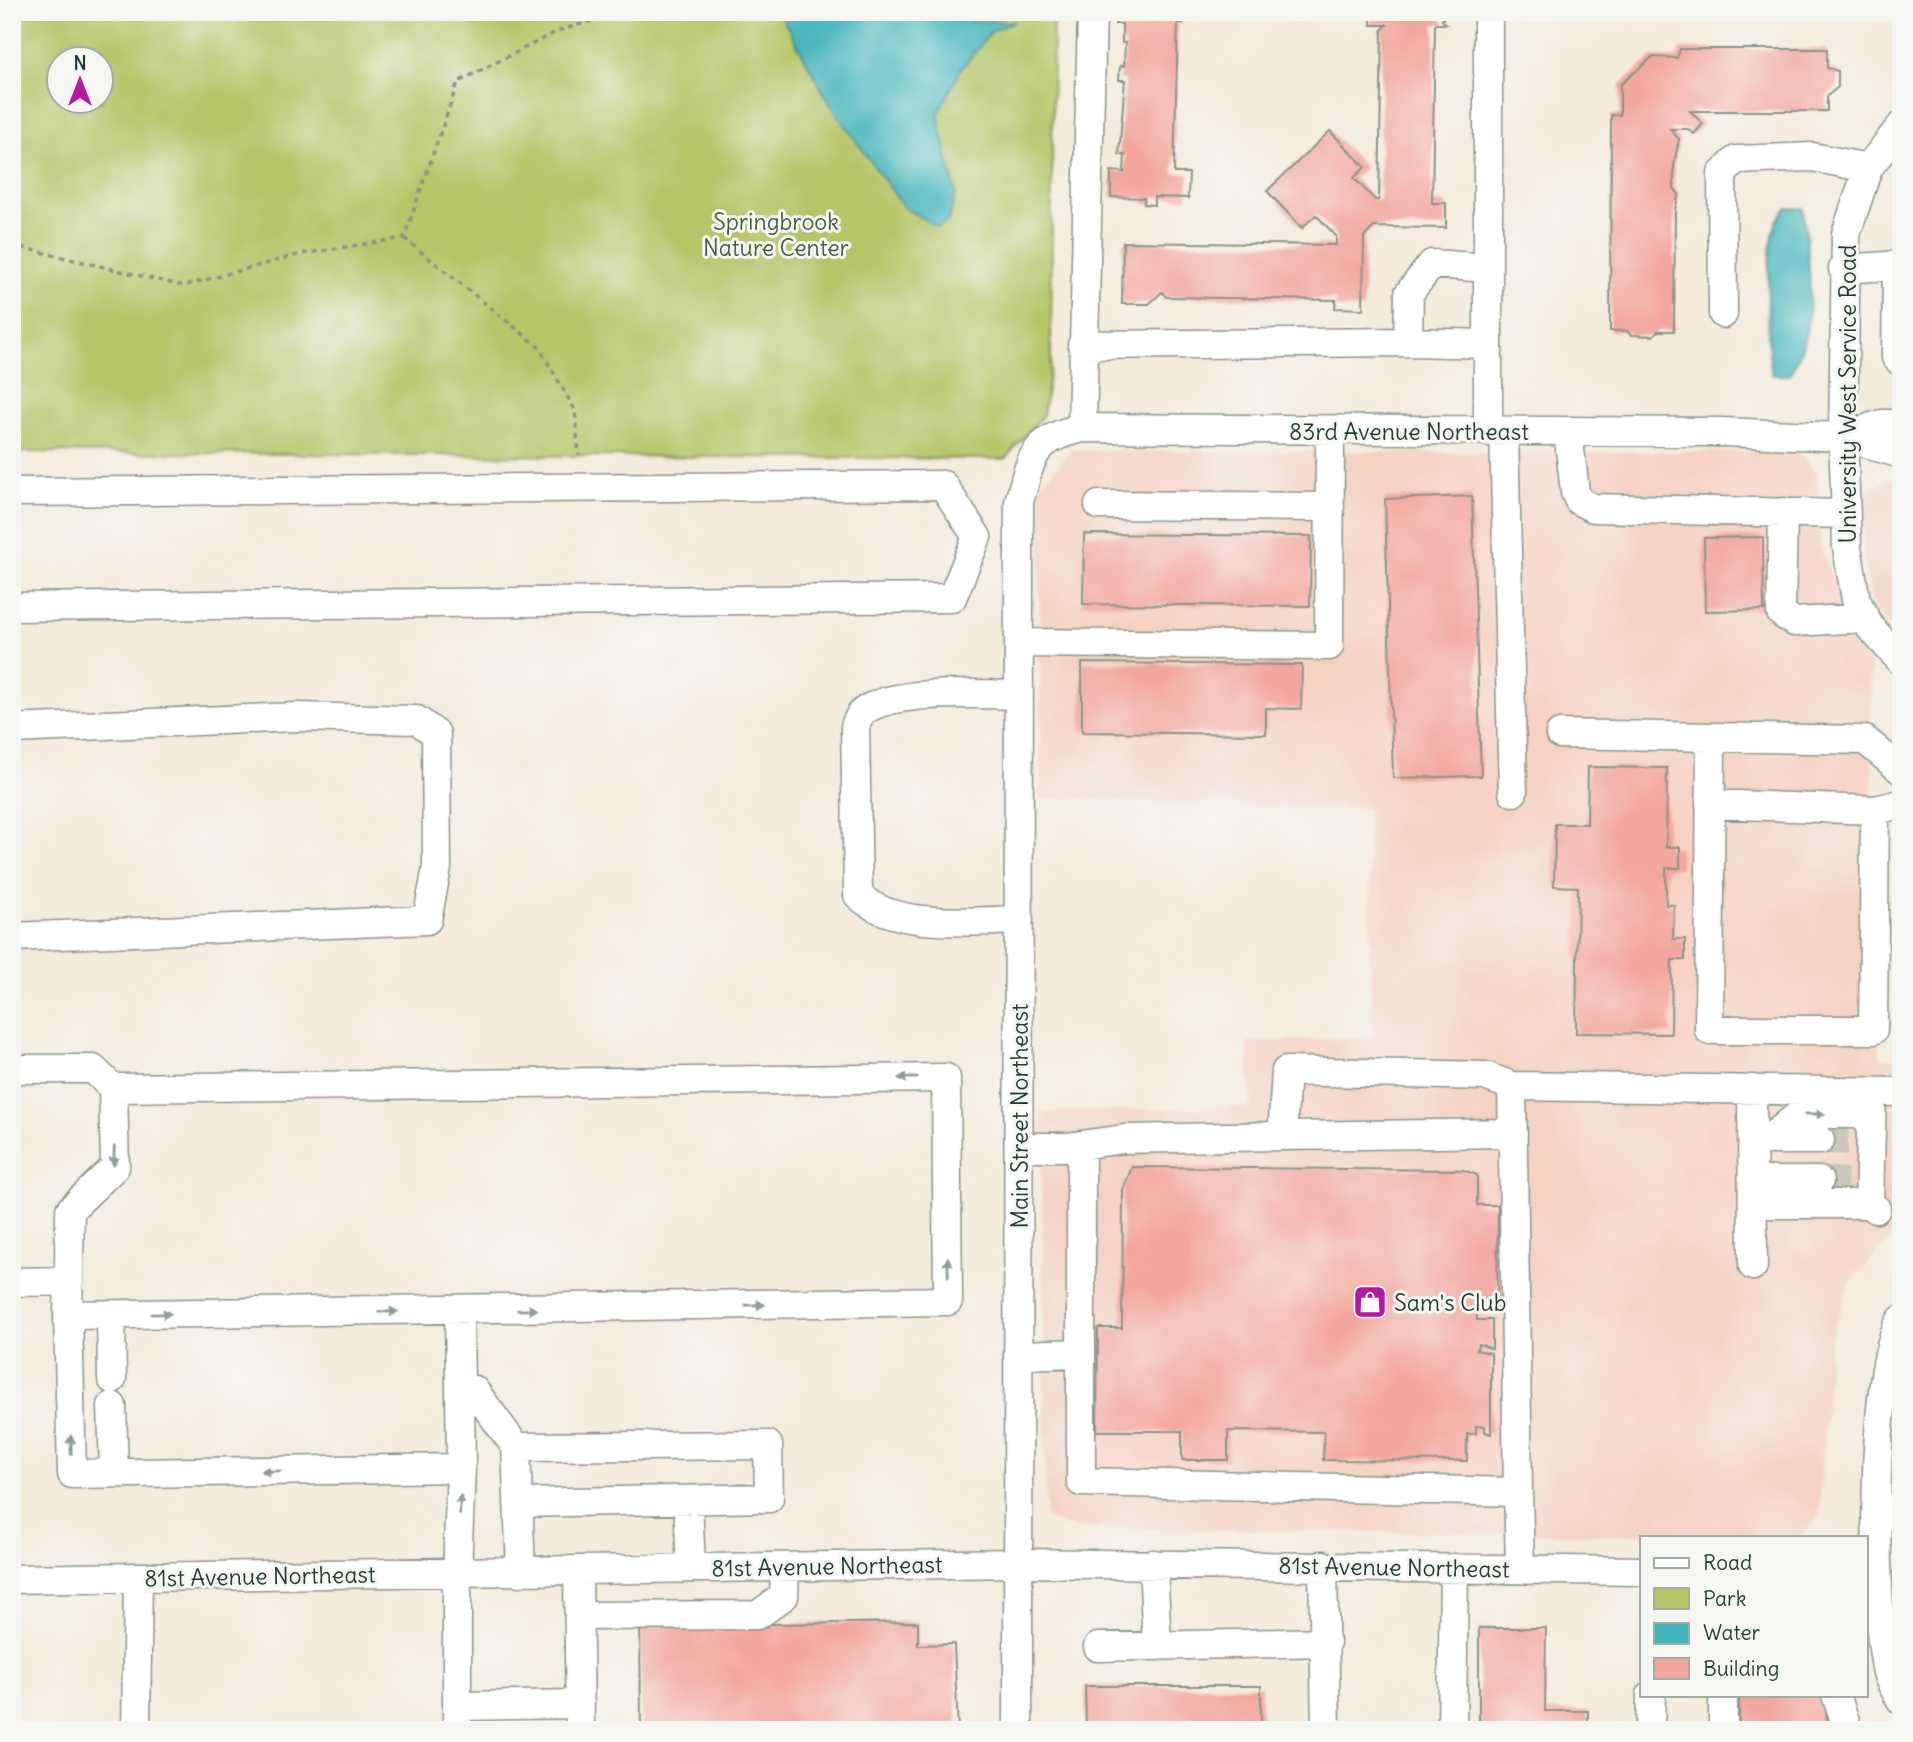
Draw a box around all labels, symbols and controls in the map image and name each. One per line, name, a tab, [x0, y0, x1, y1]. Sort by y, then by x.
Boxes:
north arrow	[46, 46, 116, 116]
text: N	[73, 51, 87, 75]
park label: Springbrook Nature Center	[703, 207, 850, 262]
street label: University West Service Road	[1833, 245, 1862, 543]
street label: 83rd Avenue Northeast	[1289, 417, 1529, 446]
street label: Main Street Northeast	[1005, 1003, 1034, 1229]
one-way arrow	[897, 1073, 919, 1084]
one-way arrow	[1804, 1108, 1826, 1120]
one-way arrow	[108, 1145, 119, 1167]
one-way arrow	[942, 1256, 954, 1278]
shop icon: Sam's Club	[1351, 1283, 1389, 1321]
place label: Sam's Club	[1394, 1288, 1507, 1317]
one-way arrow	[744, 1299, 766, 1311]
one-way arrow	[516, 1304, 538, 1316]
one-way arrow	[378, 1306, 400, 1318]
one-way arrow	[150, 1308, 172, 1320]
one-way arrow	[65, 1434, 77, 1456]
one-way arrow	[259, 1465, 281, 1477]
one-way arrow	[454, 1494, 465, 1516]
legend	[1640, 1536, 1868, 1696]
street label: 81st Avenue Northeast	[711, 1549, 943, 1583]
text: Road	[1703, 1549, 1752, 1576]
street label: 81st Avenue Northeast	[1278, 1550, 1510, 1584]
street label: 81st Avenue Northeast	[144, 1559, 376, 1593]
text: Park	[1703, 1585, 1746, 1612]
text: Water	[1703, 1619, 1761, 1646]
text: Building	[1703, 1655, 1779, 1682]

